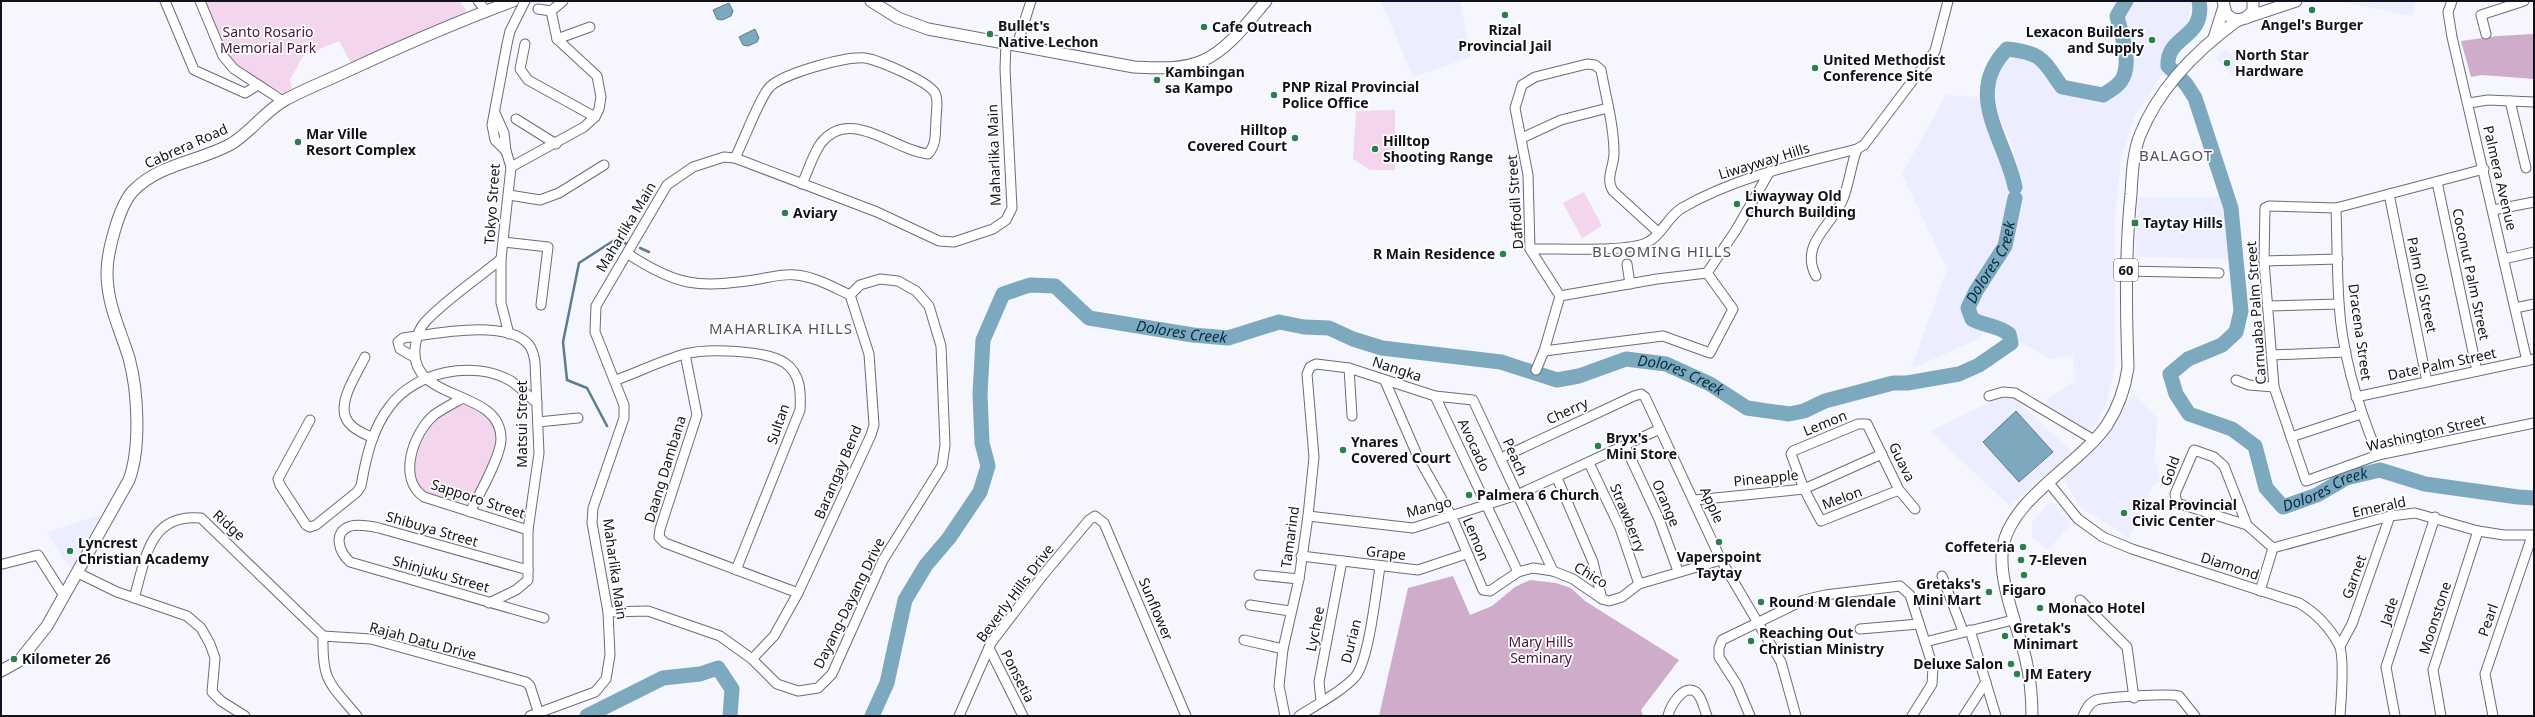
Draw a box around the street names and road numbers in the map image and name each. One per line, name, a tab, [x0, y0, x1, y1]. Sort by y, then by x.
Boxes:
street label: Maharlika Main	[982, 104, 1005, 206]
street label: Cabrera Road	[141, 119, 230, 172]
street label: Palmera Avenue	[2479, 124, 2522, 232]
street label: Liwayway Hills	[1716, 138, 1812, 183]
street label: Daffodil Street	[1502, 154, 1527, 250]
street label: Tokyo Street	[479, 163, 504, 245]
street label: Maharlika Main	[591, 178, 660, 275]
street label: Coconut Palm Street	[2448, 206, 2495, 342]
street label: Palm Oil Street	[2403, 235, 2442, 335]
street label: Carnuaba Palm Street	[2241, 241, 2270, 385]
road number: 60	[2114, 259, 2138, 281]
street label: Dracena Street	[2344, 282, 2377, 381]
street label: Date Palm Street	[2386, 343, 2498, 384]
street label: Nangka	[1370, 352, 1424, 385]
street label: Matsui Street	[512, 380, 531, 468]
street label: Cherry	[1543, 392, 1592, 428]
street label: Sultan	[762, 401, 793, 447]
street label: Lemon	[1800, 405, 1849, 440]
street label: Washington Street	[2364, 410, 2487, 455]
street label: Daang Dambana	[639, 413, 690, 525]
street label: Avocado	[1454, 415, 1495, 474]
street label: Barangay Bend	[809, 422, 866, 522]
street label: Peach	[1499, 435, 1532, 479]
street label: Guava	[1885, 439, 1920, 485]
street label: Gold	[2155, 453, 2184, 489]
street label: Pineapple	[1733, 465, 1799, 490]
street label: Sapporo Street	[429, 474, 528, 523]
street label: Orange	[1648, 476, 1685, 529]
street label: Strawberry	[1606, 481, 1651, 556]
street label: Melon	[1819, 482, 1864, 514]
street label: Apple	[1696, 484, 1729, 526]
street label: Mango	[1404, 492, 1454, 521]
street label: Emerald	[2350, 492, 2407, 521]
street label: Ridge	[209, 505, 250, 544]
street label: Tamarind	[1276, 505, 1303, 569]
street label: Shibuya Street	[384, 506, 480, 551]
street label: Lemon	[1459, 514, 1494, 563]
street label: Maharlika Main	[599, 517, 632, 621]
street label: Dayang-Dayang Drive	[809, 534, 889, 671]
street label: Beverly Hills Drive	[971, 540, 1058, 646]
street label: Grape	[1365, 541, 1407, 564]
street label: Diamond	[2198, 547, 2262, 584]
street label: Shinjuku Street	[391, 551, 492, 596]
street label: Garnet	[2337, 552, 2370, 601]
street label: Chico	[1571, 557, 1612, 592]
street label: Sunflower	[1135, 575, 1178, 643]
street label: Moonstone	[2414, 579, 2455, 656]
street label: Jade	[2375, 594, 2402, 629]
street label: Pearl	[2473, 601, 2502, 639]
street label: Lychee	[1301, 605, 1328, 653]
street label: Rajah Datu Drive	[367, 617, 479, 664]
street label: Durian	[1336, 617, 1365, 665]
street label: Ponsetia	[997, 646, 1040, 705]

